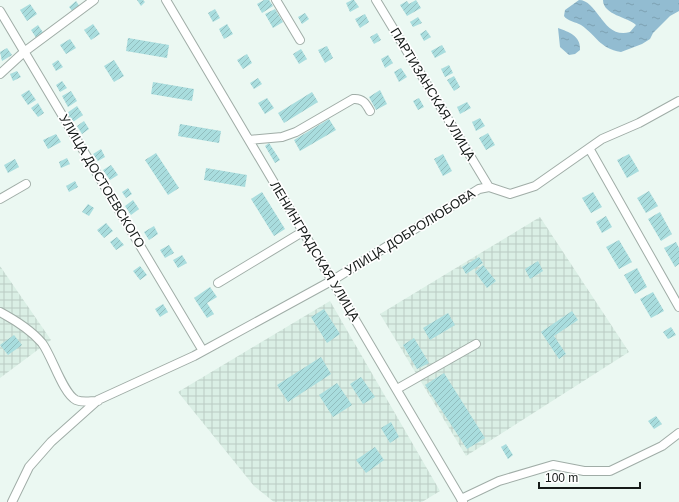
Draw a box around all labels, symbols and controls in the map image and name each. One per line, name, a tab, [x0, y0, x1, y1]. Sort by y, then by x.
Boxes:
street label: ПАРТИЗАНСКАЯ УЛИЦА	[387, 25, 479, 163]
street label: УЛИЦА ДОСТОЕВСКОГО	[56, 111, 148, 251]
street label: ЛЕНИНГРАДСКАЯ УЛИЦА	[267, 178, 363, 324]
street label: УЛИЦА ДОБРОЛЮБОВА	[342, 186, 478, 278]
scale bar	[539, 464, 640, 490]
text: 100 m	[545, 471, 578, 485]

